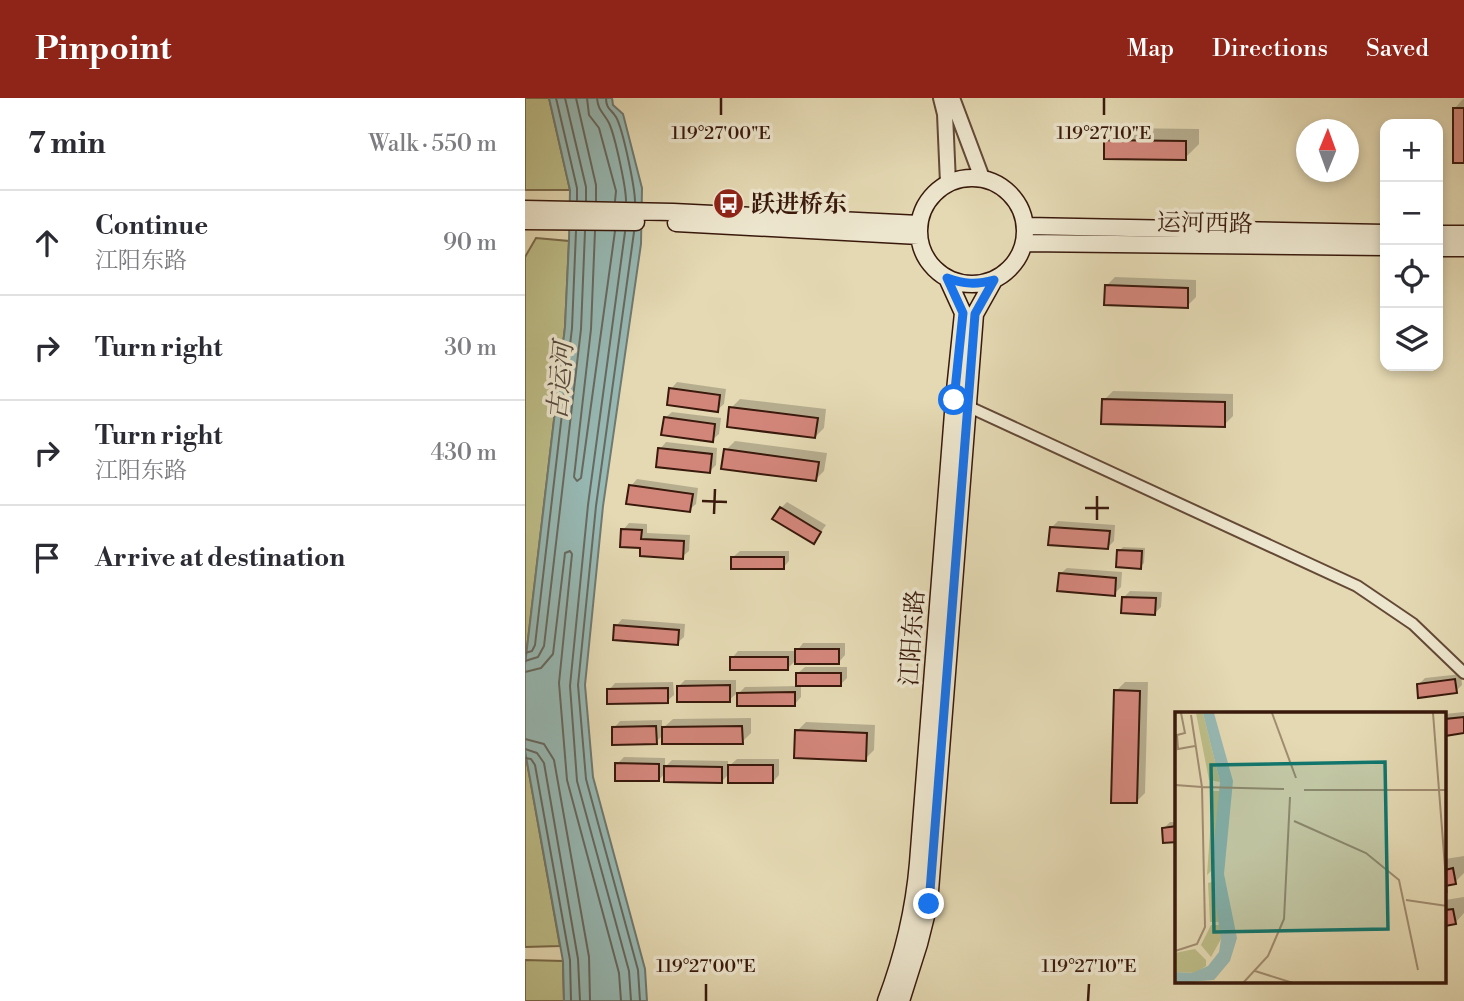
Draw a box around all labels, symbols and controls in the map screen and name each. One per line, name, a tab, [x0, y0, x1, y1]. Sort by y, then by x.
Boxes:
text: Pinpoint	[35, 29, 172, 70]
text: Map	[1127, 34, 1174, 64]
text: Directions	[1212, 34, 1328, 64]
text: Saved	[1366, 34, 1429, 64]
north arrow	[1296, 119, 1359, 182]
map controls	[1380, 119, 1443, 371]
button: +	[1380, 119, 1443, 182]
text: 119°27'00"E	[671, 122, 771, 145]
text: 119°27'10"E	[1057, 122, 1151, 145]
text: 7 min	[28, 125, 106, 163]
text: Walk · 550 m	[368, 130, 497, 158]
button: −	[1380, 182, 1443, 245]
bus stop icon: 跃进桥东	[711, 187, 745, 221]
place label: 跃进桥东	[751, 190, 847, 220]
street label: 运河西路	[1157, 208, 1253, 240]
text: Continue	[95, 210, 208, 242]
icon: ahead	[28, 224, 66, 262]
text: 90 m	[443, 229, 497, 257]
button: locate	[1380, 245, 1443, 308]
text: 江阳东路	[95, 247, 187, 275]
button: layers	[1380, 308, 1443, 371]
icon: right	[28, 329, 66, 367]
text: Turn right	[95, 332, 223, 364]
text: 30 m	[444, 334, 497, 362]
water label: 古运河	[542, 337, 581, 421]
route start	[938, 384, 969, 415]
text: Turn right	[95, 420, 223, 452]
icon: right	[28, 434, 66, 472]
text: 430 m	[430, 439, 497, 467]
text: 江阳东路	[95, 457, 187, 485]
icon: arrive	[28, 539, 66, 577]
text: Arrive at destination	[95, 542, 345, 574]
street label: 江阳东路	[895, 589, 931, 687]
inset map	[1175, 712, 1447, 984]
route end	[913, 888, 944, 919]
text: 119°27'00"E	[656, 955, 756, 978]
text: 119°27'10"E	[1042, 955, 1136, 978]

